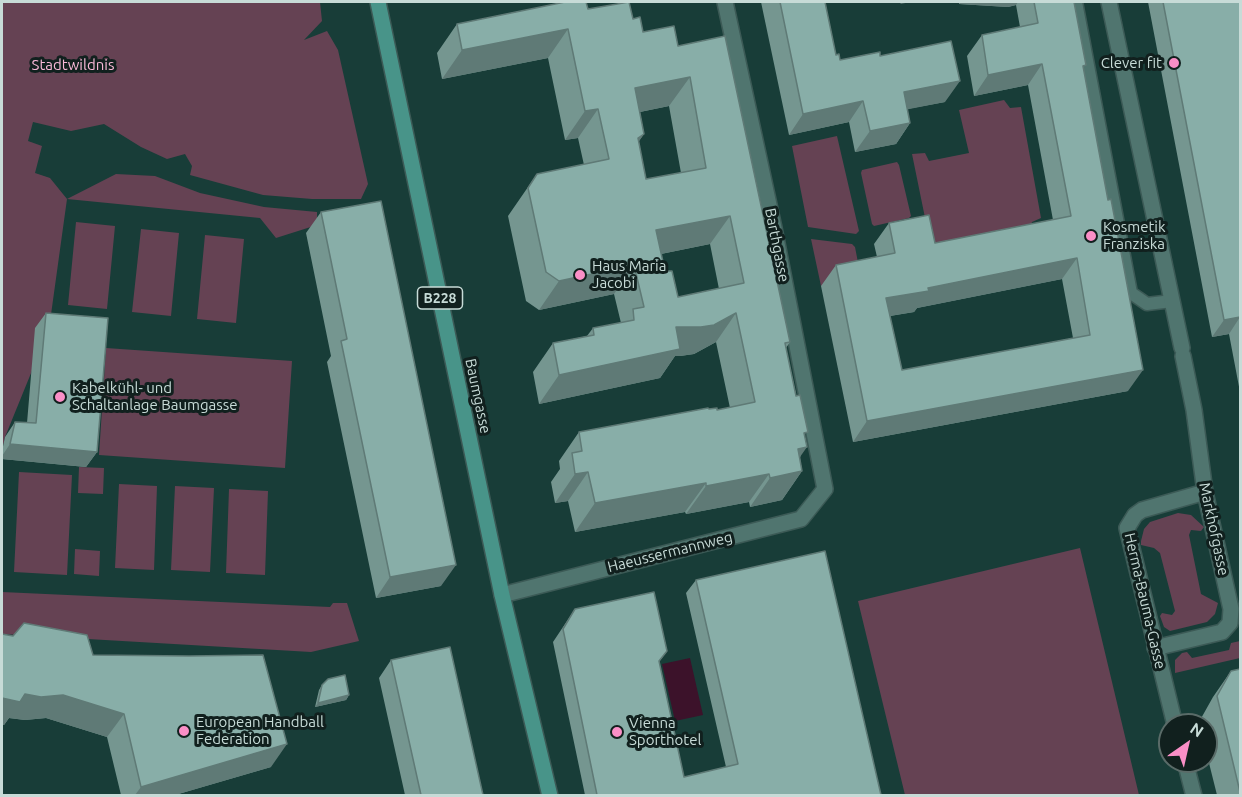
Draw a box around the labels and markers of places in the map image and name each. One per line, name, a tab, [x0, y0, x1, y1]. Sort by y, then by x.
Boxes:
place label: Clever fit	[1101, 54, 1162, 72]
marker: Clever fit	[1167, 56, 1181, 70]
place label: Kosmetik Franziska	[1103, 218, 1166, 253]
marker: Kosmetik Franziska	[1084, 229, 1098, 243]
place label: Haus Maria Jacobi	[592, 257, 666, 292]
marker: Haus Maria Jacobi	[573, 268, 587, 282]
place label: Kabelkühl- und Schaltanlage Baumgasse	[72, 379, 238, 414]
marker: Kabelkühl- und Schaltanlage Baumgasse	[53, 390, 67, 404]
place label: European Handball Federation	[196, 713, 324, 748]
place label: Vienna Sporthotel	[629, 714, 701, 749]
marker: European Handball Federation	[177, 724, 191, 738]
marker: Vienna Sporthotel	[610, 725, 624, 739]

